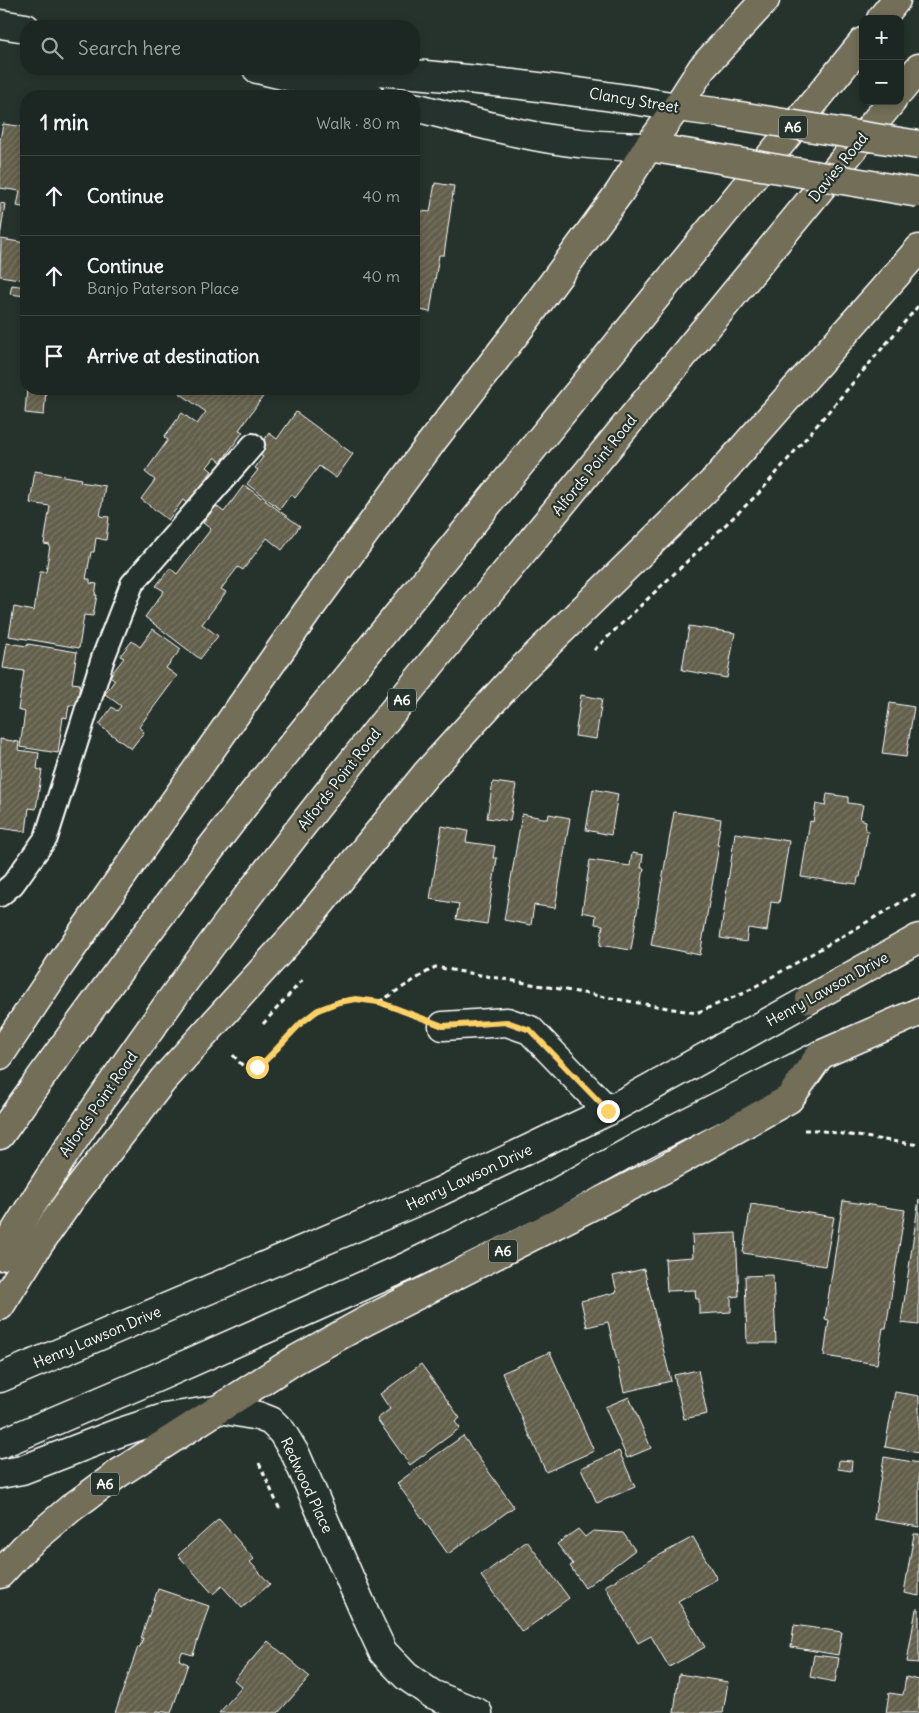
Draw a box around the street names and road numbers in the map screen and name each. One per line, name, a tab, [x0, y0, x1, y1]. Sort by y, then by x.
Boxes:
street label: Clancy Street	[588, 84, 680, 116]
road number: A6	[779, 115, 807, 138]
street label: Davies Road	[804, 128, 872, 205]
street label: Alfords Point Road	[548, 411, 641, 519]
road number: A6	[388, 688, 416, 712]
street label: Alfords Point Road	[293, 724, 385, 834]
street label: Henry Lawson Drive	[762, 947, 892, 1031]
street label: Alfords Point Road	[55, 1048, 141, 1160]
street label: Henry Lawson Drive	[403, 1139, 535, 1215]
road number: A6	[489, 1240, 517, 1262]
street label: Henry Lawson Drive	[30, 1301, 164, 1373]
street label: Redwood Place	[277, 1434, 337, 1536]
road number: A6	[91, 1472, 119, 1496]

